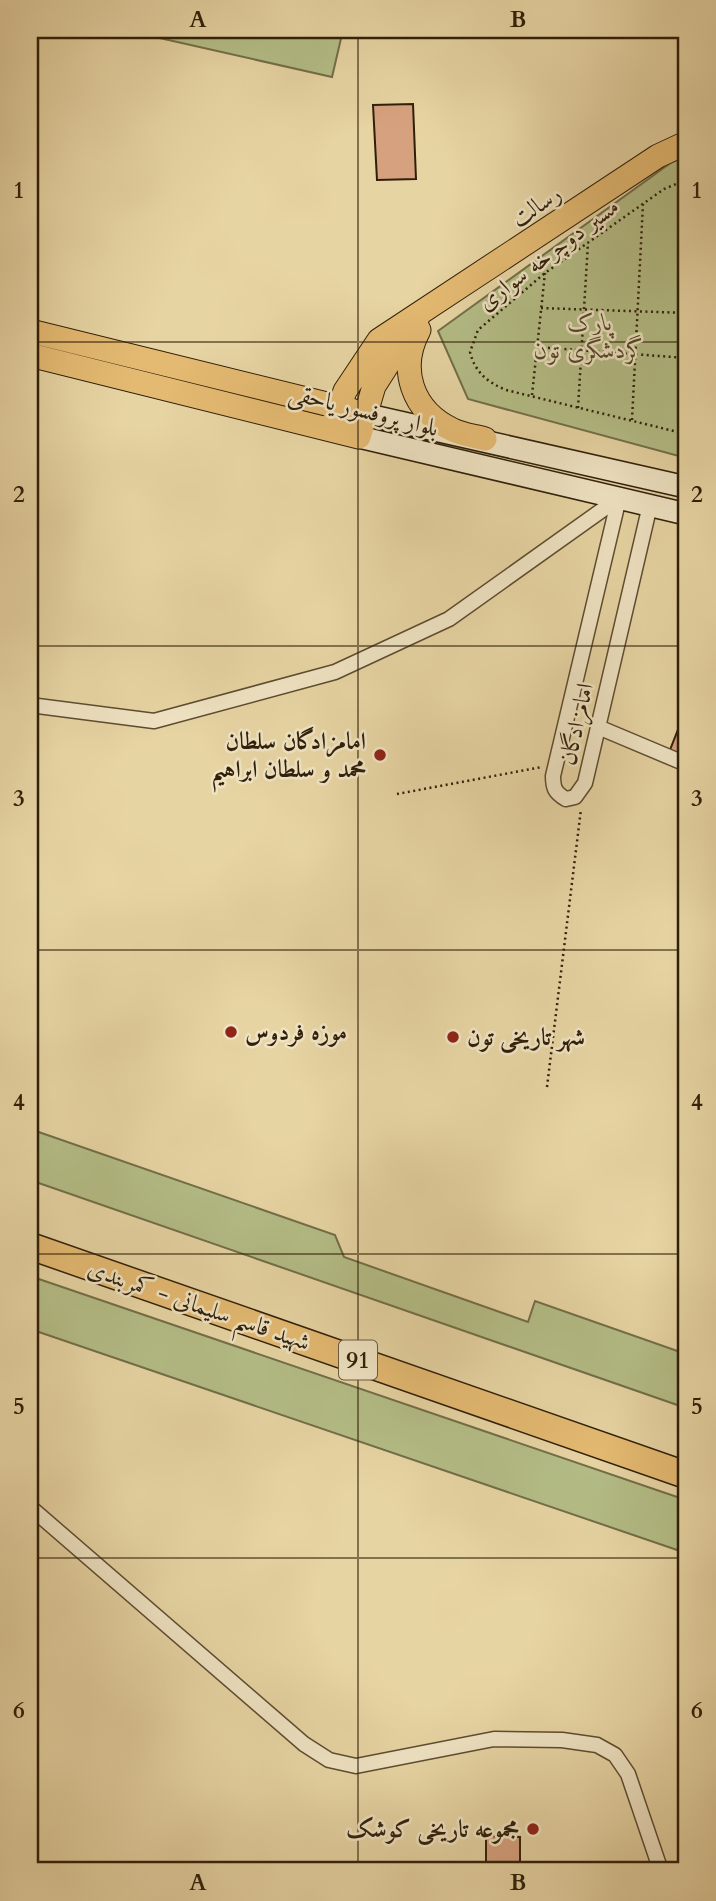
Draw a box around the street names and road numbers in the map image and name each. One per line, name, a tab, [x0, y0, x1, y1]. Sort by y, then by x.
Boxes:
street label: رسالت	[505, 178, 568, 235]
street label: مسیر دوچرخه سواری	[471, 190, 626, 318]
street label: بلوار پروفسور یاحقی	[286, 376, 442, 445]
street label: امامزادگان	[551, 680, 602, 768]
street label: شهید قاسم سلیمانی - کمربندی	[81, 1252, 315, 1366]
road number: 91	[339, 1340, 377, 1380]

